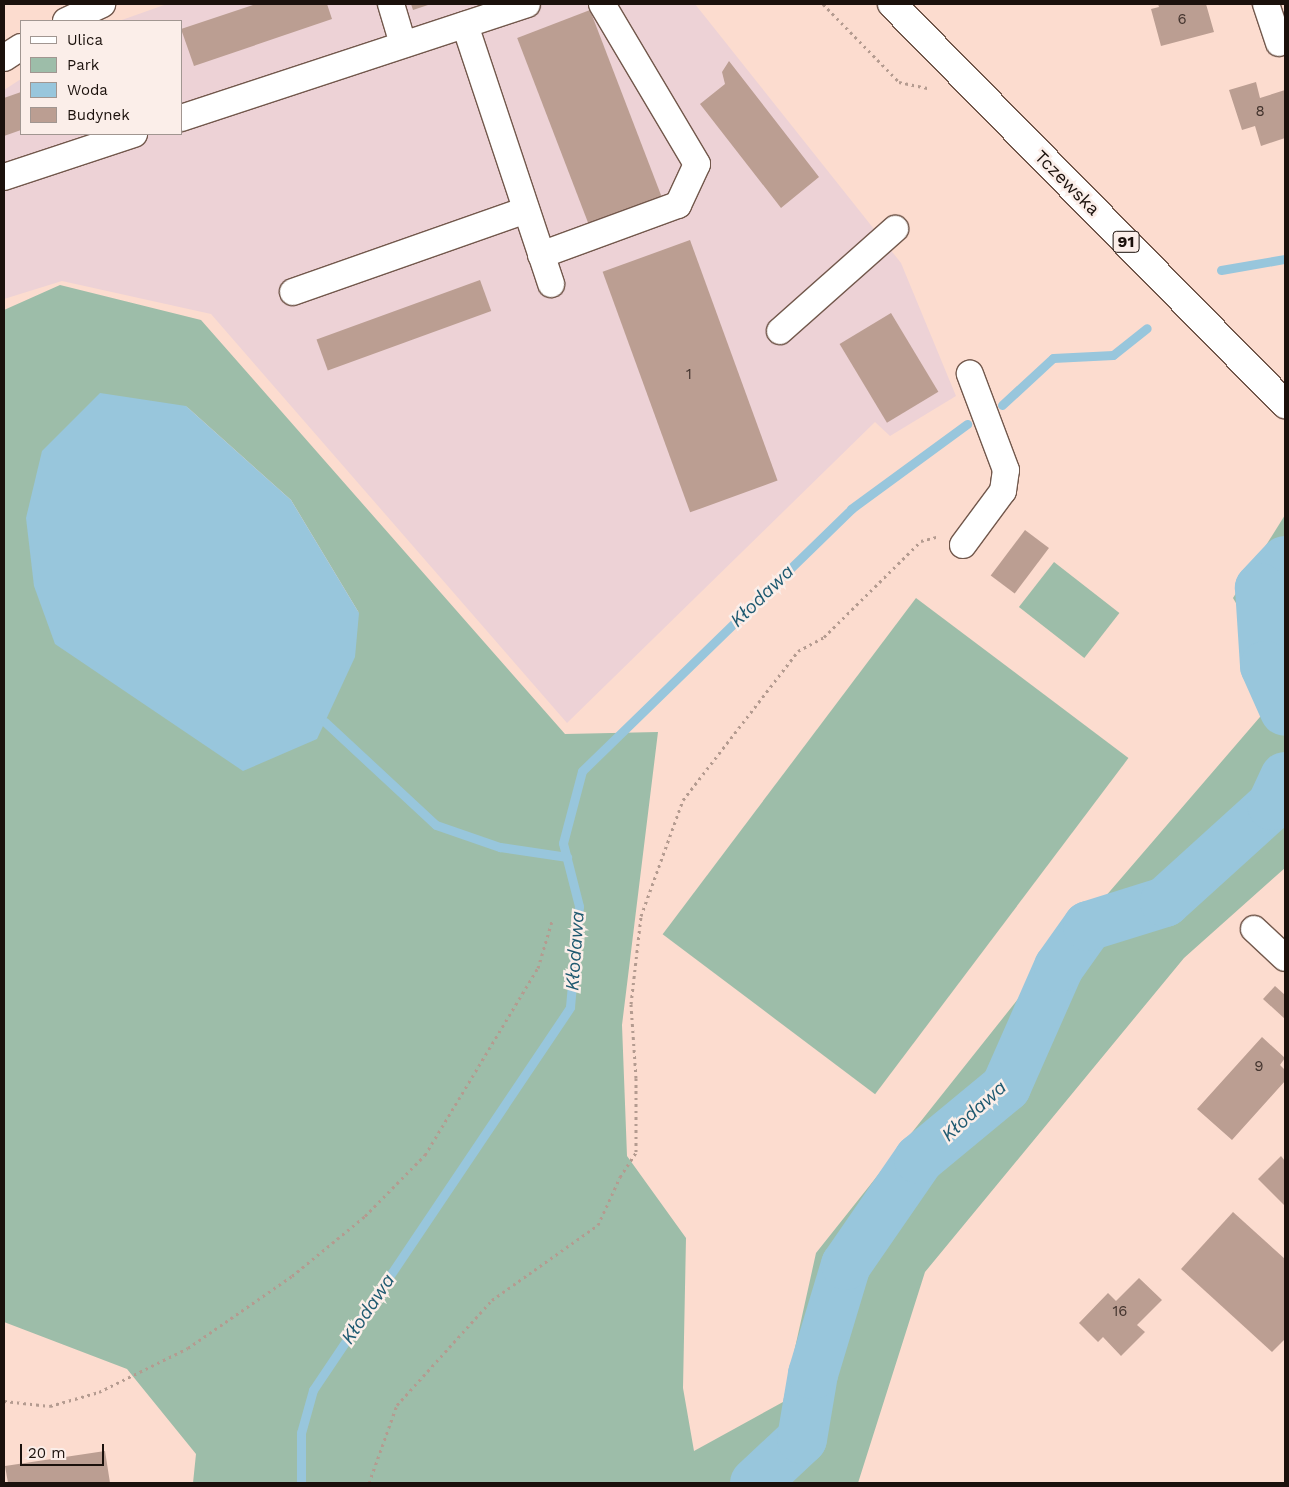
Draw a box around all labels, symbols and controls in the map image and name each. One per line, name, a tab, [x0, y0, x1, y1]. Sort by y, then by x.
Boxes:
house number: 6	[1177, 11, 1187, 29]
legend	[20, 20, 182, 135]
text: Ulica	[67, 31, 103, 49]
text: Park	[67, 56, 99, 74]
text: Woda	[67, 81, 108, 99]
house number: 8	[1255, 103, 1265, 121]
text: Budynek	[67, 106, 130, 124]
street label: Tczewska	[1030, 146, 1104, 220]
road number: 91	[1112, 228, 1140, 256]
house number: 1	[686, 366, 692, 384]
water label: Kłodawa	[725, 560, 799, 632]
water label: Kłodawa	[561, 910, 589, 992]
house number: 9	[1254, 1058, 1264, 1076]
water label: Kłodawa	[937, 1076, 1011, 1146]
water label: Kłodawa	[336, 1270, 400, 1348]
house number: 16	[1113, 1303, 1127, 1321]
scale bar	[22, 1434, 106, 1466]
text: 20 m	[28, 1444, 66, 1462]

